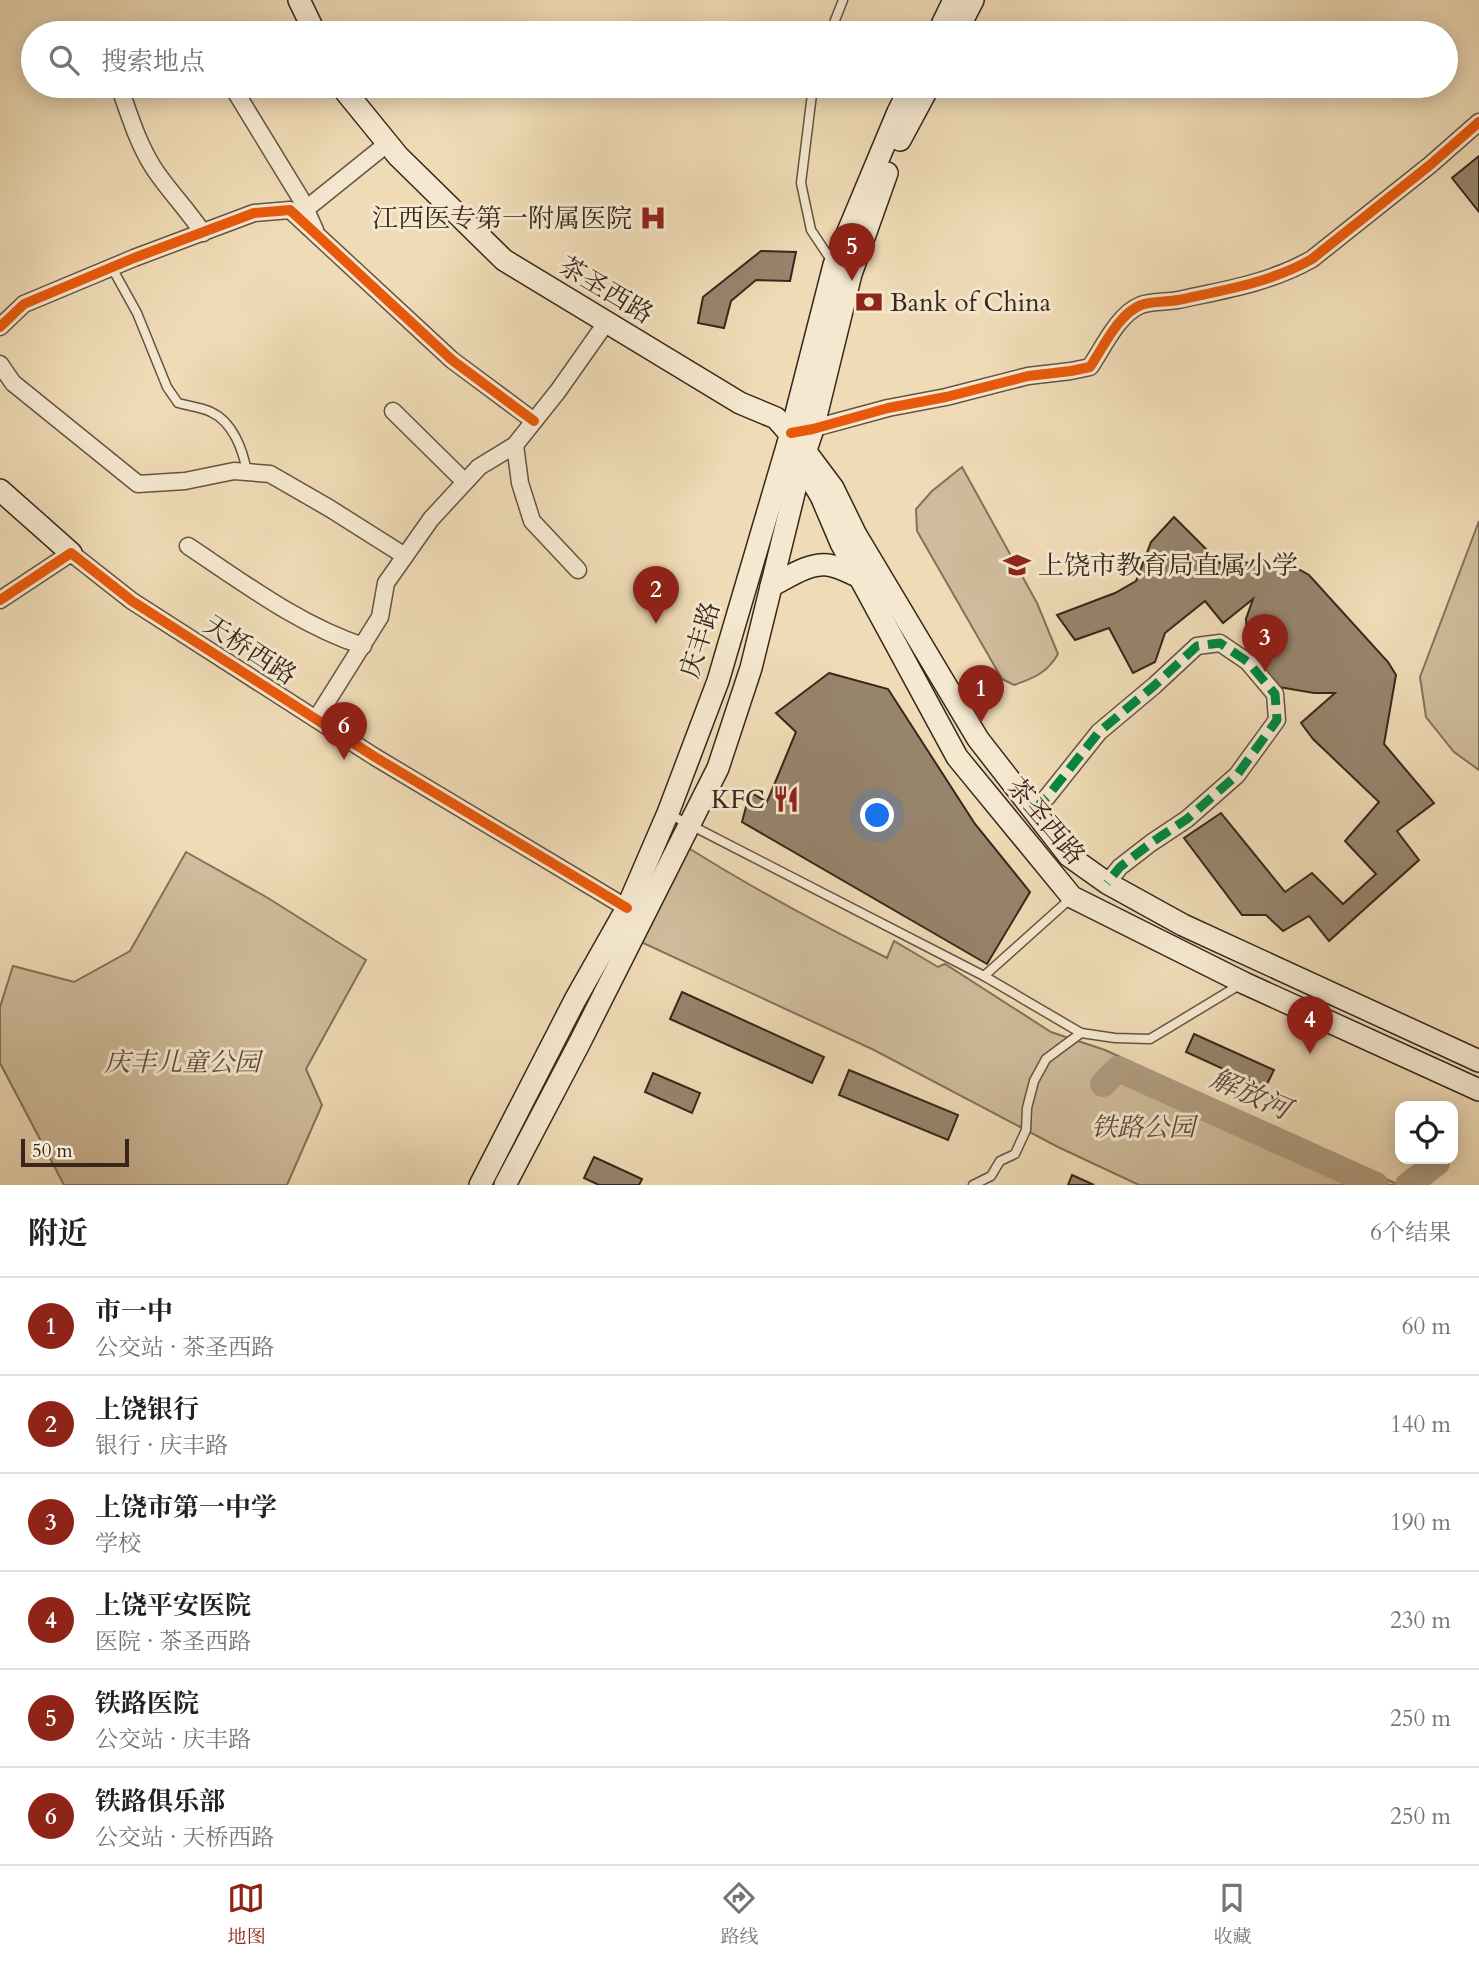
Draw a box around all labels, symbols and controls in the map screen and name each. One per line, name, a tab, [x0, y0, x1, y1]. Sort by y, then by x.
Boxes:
search box	[21, 21, 1458, 98]
icon: search	[45, 41, 83, 79]
text: 搜索地点	[101, 44, 205, 79]
place label: 江西医专第一附属医院	[372, 201, 632, 236]
hospital icon: 江西医专第一附属医院	[638, 203, 668, 233]
pin: 5	[829, 223, 875, 281]
street label: 茶圣西路	[552, 248, 660, 332]
place label: Bank of China	[890, 285, 1051, 320]
bank icon: Bank of China	[854, 287, 884, 317]
place label: 上饶市教育局直属小学	[1038, 548, 1298, 583]
school or university icon: 上饶市教育局直属小学	[1002, 550, 1032, 580]
pin: 2	[633, 566, 679, 624]
street label: 庆丰路	[672, 598, 728, 682]
street label: 天桥西路	[197, 607, 303, 693]
pin: 3	[1242, 614, 1288, 672]
pin: 1	[958, 665, 1004, 723]
pin: 6	[321, 702, 367, 760]
street label: 茶圣西路	[999, 770, 1093, 872]
place label: KFC	[711, 782, 765, 817]
restaurant icon: KFC	[771, 784, 801, 814]
your location	[860, 798, 894, 832]
pin: 4	[1287, 996, 1333, 1054]
park label: 庆丰儿童公园	[104, 1045, 264, 1080]
water label: 解放河	[1204, 1060, 1301, 1130]
map controls	[1395, 1101, 1458, 1164]
button: locate	[1395, 1101, 1458, 1164]
park label: 铁路公园	[1091, 1110, 1199, 1145]
scale bar	[21, 1136, 130, 1168]
text: 50 m	[32, 1138, 73, 1164]
text: 附近	[28, 1213, 88, 1254]
text: 6个结果	[1370, 1217, 1451, 1248]
text: 市一中	[95, 1294, 173, 1329]
text: 1	[45, 1311, 57, 1342]
text: 60 m	[1402, 1311, 1451, 1342]
text: 公交站 · 茶圣西路	[95, 1332, 274, 1363]
text: 上饶银行	[95, 1392, 199, 1427]
text: 2	[45, 1409, 57, 1440]
text: 140 m	[1390, 1409, 1451, 1440]
text: 银行 · 庆丰路	[95, 1430, 228, 1461]
text: 上饶市第一中学	[95, 1490, 277, 1525]
text: 3	[45, 1507, 57, 1538]
text: 190 m	[1390, 1507, 1451, 1538]
text: 学校	[95, 1528, 141, 1559]
text: 上饶平安医院	[95, 1588, 251, 1623]
text: 4	[45, 1605, 57, 1636]
text: 230 m	[1390, 1605, 1451, 1636]
text: 医院 · 茶圣西路	[95, 1626, 251, 1657]
text: 铁路医院	[95, 1686, 199, 1721]
text: 5	[45, 1703, 57, 1734]
text: 250 m	[1390, 1703, 1451, 1734]
text: 公交站 · 庆丰路	[95, 1724, 251, 1755]
text: 铁路俱乐部	[95, 1784, 225, 1819]
text: 6	[45, 1801, 57, 1832]
text: 250 m	[1390, 1801, 1451, 1832]
text: 公交站 · 天桥西路	[95, 1822, 274, 1853]
tab: 地图	[227, 1879, 266, 1950]
tab: 路线	[720, 1879, 759, 1950]
tab: 收藏	[1213, 1879, 1252, 1950]

